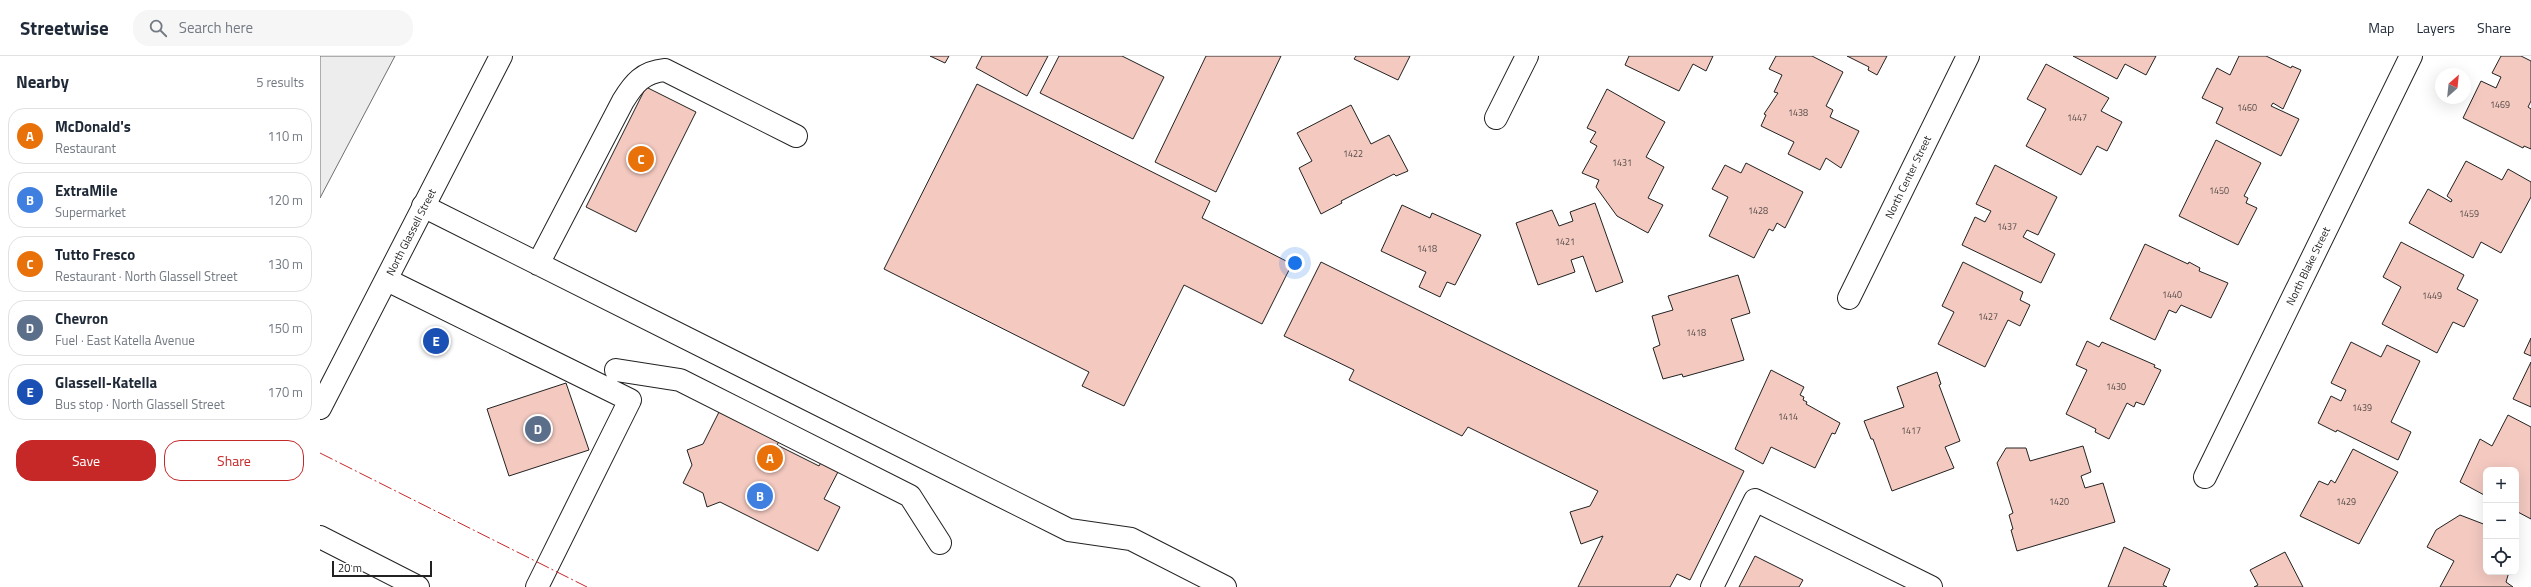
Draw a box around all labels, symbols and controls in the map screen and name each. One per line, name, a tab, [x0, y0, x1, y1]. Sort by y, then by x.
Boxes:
search box	[133, 10, 413, 46]
text: Streetwise	[20, 13, 109, 42]
text: Search here	[179, 16, 253, 39]
icon: search	[147, 17, 169, 39]
text: Map	[2368, 17, 2394, 38]
text: Layers	[2416, 17, 2455, 38]
text: Share	[2477, 17, 2511, 38]
north arrow	[2435, 68, 2471, 104]
text: Nearby	[16, 69, 69, 95]
text: 5 results	[256, 72, 304, 92]
house number: 1469	[2490, 98, 2510, 111]
house number: 1460	[2237, 101, 2257, 114]
house number: 1438	[1788, 106, 1808, 119]
house number: 1447	[2067, 111, 2087, 124]
text: McDonald's	[55, 115, 131, 138]
text: A	[26, 126, 34, 146]
text: 110 m	[267, 126, 303, 146]
street label: North Center Street	[1881, 133, 1935, 221]
text: Restaurant	[55, 138, 116, 158]
pin: C	[628, 144, 654, 174]
house number: 1422	[1343, 147, 1363, 160]
house number: 1431	[1612, 156, 1632, 169]
text: ExtraMile	[55, 179, 118, 202]
house number: 1450	[2209, 184, 2229, 197]
street label: North Glassell Street	[382, 186, 440, 278]
text: B	[26, 190, 34, 210]
text: 120 m	[267, 190, 303, 210]
text: Supermarket	[55, 202, 126, 222]
house number: 1428	[1748, 204, 1768, 217]
house number: 1459	[2459, 207, 2479, 220]
house number: 1437	[1997, 220, 2017, 233]
street label: North Blake Street	[2282, 224, 2334, 308]
house number: 1421	[1555, 235, 1575, 248]
house number: 1418	[1417, 242, 1437, 255]
text: Tutto Fresco	[55, 243, 135, 266]
your location	[1285, 253, 1305, 273]
text: C	[26, 254, 34, 274]
text: 130 m	[267, 254, 303, 274]
text: Restaurant · North Glassell Street	[55, 266, 238, 286]
house number: 1440	[2162, 288, 2182, 301]
house number: 1449	[2422, 289, 2442, 302]
text: Chevron	[55, 307, 108, 330]
house number: 1427	[1978, 310, 1998, 323]
text: D	[26, 318, 34, 338]
text: 150 m	[267, 318, 303, 338]
pin: E	[423, 326, 449, 356]
house number: 1418	[1686, 326, 1706, 339]
text: Fuel · East Katella Avenue	[55, 330, 195, 350]
text: Glassell-Katella	[55, 371, 157, 394]
house number: 1430	[2106, 380, 2126, 393]
text: E	[26, 382, 34, 402]
text: 170 m	[267, 382, 303, 402]
text: Bus stop · North Glassell Street	[55, 394, 225, 414]
house number: 1439	[2352, 401, 2372, 414]
house number: 1414	[1778, 410, 1798, 423]
pin: D	[525, 414, 551, 444]
house number: 1417	[1901, 424, 1921, 437]
button: Save	[16, 440, 156, 481]
button: Share	[164, 440, 304, 481]
pin: A	[757, 443, 783, 473]
map controls	[2483, 467, 2519, 575]
button: +	[2483, 467, 2519, 503]
pin: B	[747, 481, 773, 511]
house number: 1420	[2049, 495, 2069, 508]
house number: 1429	[2336, 495, 2356, 508]
button: −	[2483, 503, 2519, 539]
button: locate	[2483, 539, 2519, 575]
scale bar	[332, 559, 432, 578]
text: 20 m	[338, 560, 362, 576]

